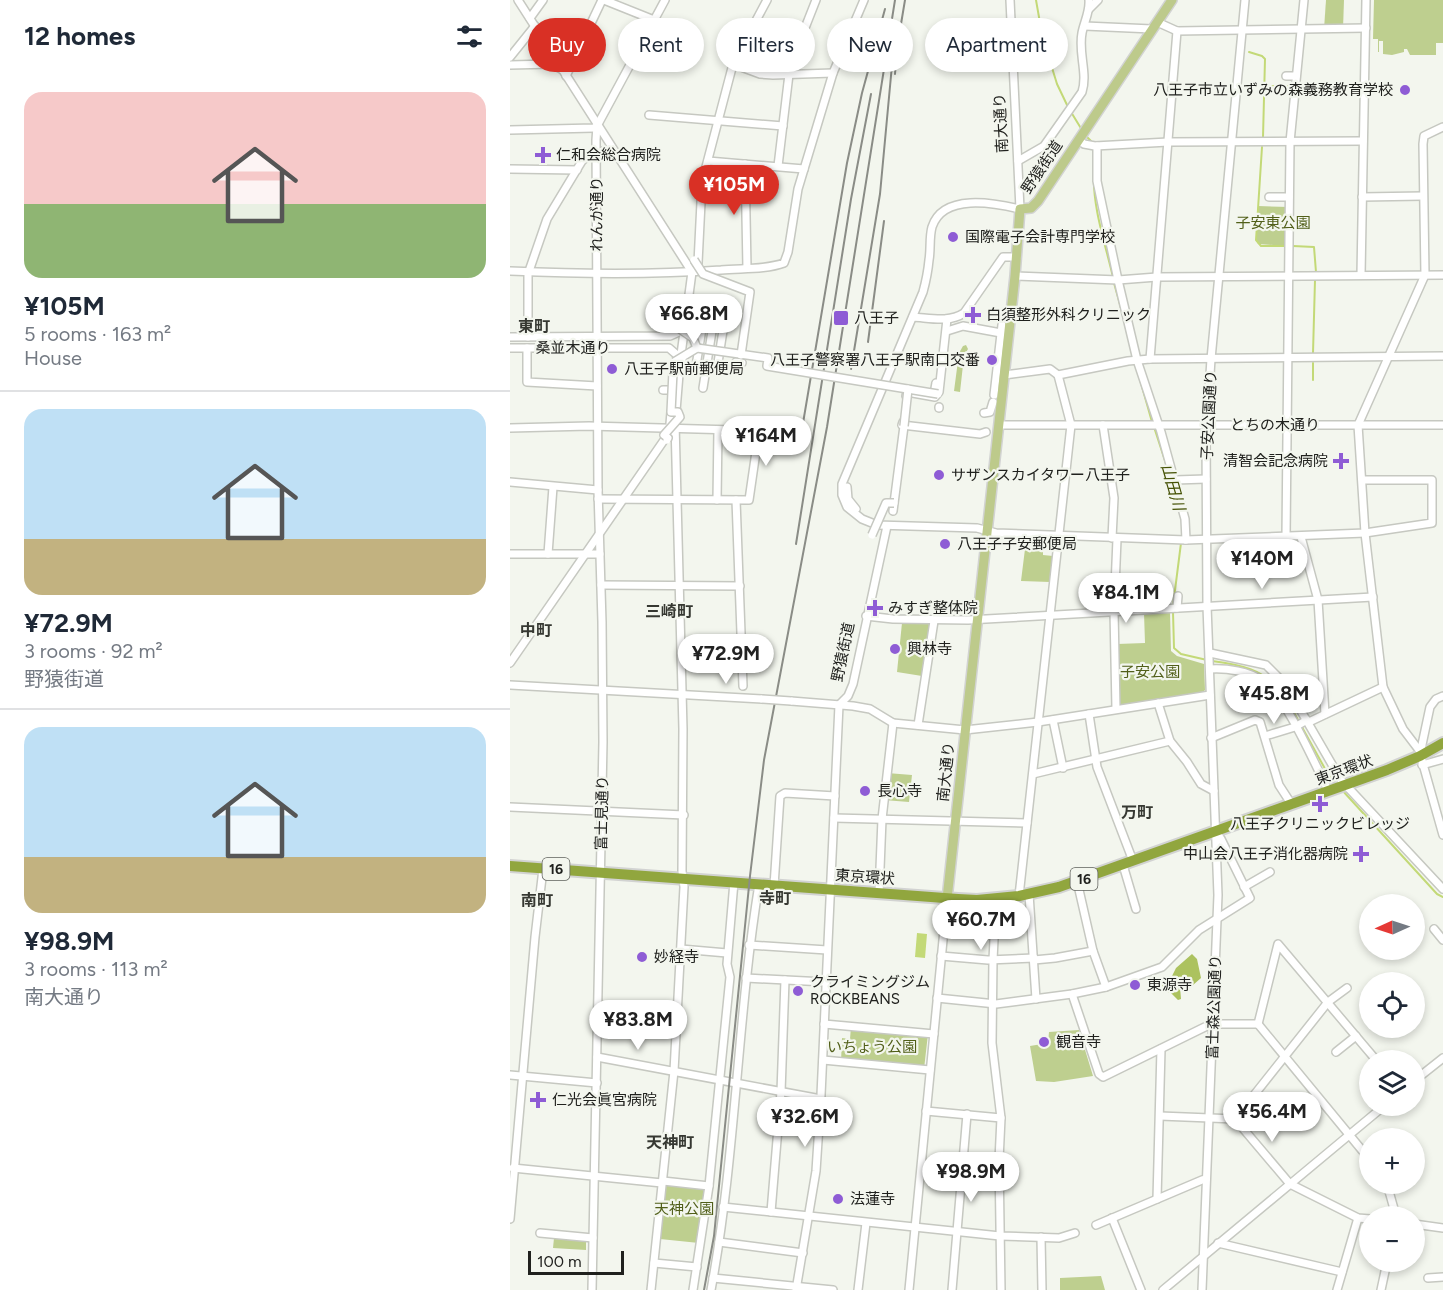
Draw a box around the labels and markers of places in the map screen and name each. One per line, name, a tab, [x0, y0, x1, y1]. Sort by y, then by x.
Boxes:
place label: 八王子市立いずみの森義務教育学校	[1153, 81, 1393, 99]
marker: 八王子市立いずみの森義務教育学校	[1398, 83, 1412, 97]
marker: 仁和会総合病院	[534, 146, 552, 164]
place label: 仁和会総合病院	[556, 146, 661, 164]
pin: ¥105M	[692, 165, 776, 216]
place label: 国際電子会計専門学校	[965, 228, 1115, 246]
marker: 国際電子会計専門学校	[946, 230, 960, 244]
pin: ¥66.8M	[645, 294, 743, 345]
marker: 白須整形外科クリニック	[964, 306, 982, 324]
place label: 白須整形外科クリニック	[986, 306, 1151, 324]
marker: 八王子	[832, 309, 850, 327]
place label: 八王子	[854, 309, 899, 327]
place label: 八王子警察署八王子駅南口交番	[770, 351, 980, 369]
marker: 八王子警察署八王子駅南口交番	[985, 353, 999, 367]
place label: 八王子駅前郵便局	[624, 360, 744, 378]
marker: 八王子駅前郵便局	[605, 362, 619, 376]
pin: ¥164M	[724, 416, 808, 467]
place label: 清智会記念病院	[1223, 452, 1328, 470]
marker: 清智会記念病院	[1332, 452, 1350, 470]
place label: サザンスカイタワー八王子	[951, 466, 1130, 484]
marker: サザンスカイタワー八王子	[932, 468, 946, 482]
place label: 八王子子安郵便局	[957, 535, 1077, 553]
marker: 八王子子安郵便局	[938, 537, 952, 551]
pin: ¥140M	[1220, 539, 1304, 590]
pin: ¥84.1M	[1077, 573, 1175, 624]
marker: みすぎ整体院	[866, 599, 884, 617]
place label: みすぎ整体院	[888, 599, 978, 617]
pin: ¥72.9M	[677, 634, 775, 685]
place label: 興林寺	[907, 640, 952, 658]
marker: 興林寺	[888, 642, 902, 656]
pin: ¥45.8M	[1225, 674, 1323, 725]
place label: 長心寺	[877, 782, 922, 800]
marker: 長心寺	[858, 784, 872, 798]
marker: 八王子クリニックビレッジ	[1311, 795, 1329, 813]
place label: 八王子クリニックビレッジ	[1230, 815, 1410, 833]
place label: 中山会八王子消化器病院	[1183, 845, 1348, 863]
marker: 中山会八王子消化器病院	[1352, 845, 1370, 863]
pin: ¥60.7M	[932, 900, 1030, 951]
place label: 妙経寺	[654, 948, 699, 966]
marker: 妙経寺	[635, 950, 649, 964]
place label: クライミングジム ROCKBEANS	[810, 973, 930, 1008]
place label: 東源寺	[1147, 976, 1192, 994]
marker: 東源寺	[1128, 978, 1142, 992]
marker: クライミングジム ROCKBEANS	[791, 984, 805, 998]
pin: ¥83.8M	[589, 1000, 687, 1051]
place label: 観音寺	[1056, 1033, 1101, 1051]
marker: 観音寺	[1037, 1035, 1051, 1049]
marker: 仁光会眞宮病院	[529, 1091, 547, 1109]
place label: 仁光会眞宮病院	[552, 1091, 657, 1109]
pin: ¥56.4M	[1223, 1092, 1321, 1143]
pin: ¥32.6M	[756, 1097, 854, 1148]
pin: ¥98.9M	[922, 1152, 1020, 1203]
place label: 法蓮寺	[850, 1190, 895, 1208]
marker: 法蓮寺	[831, 1192, 845, 1206]

